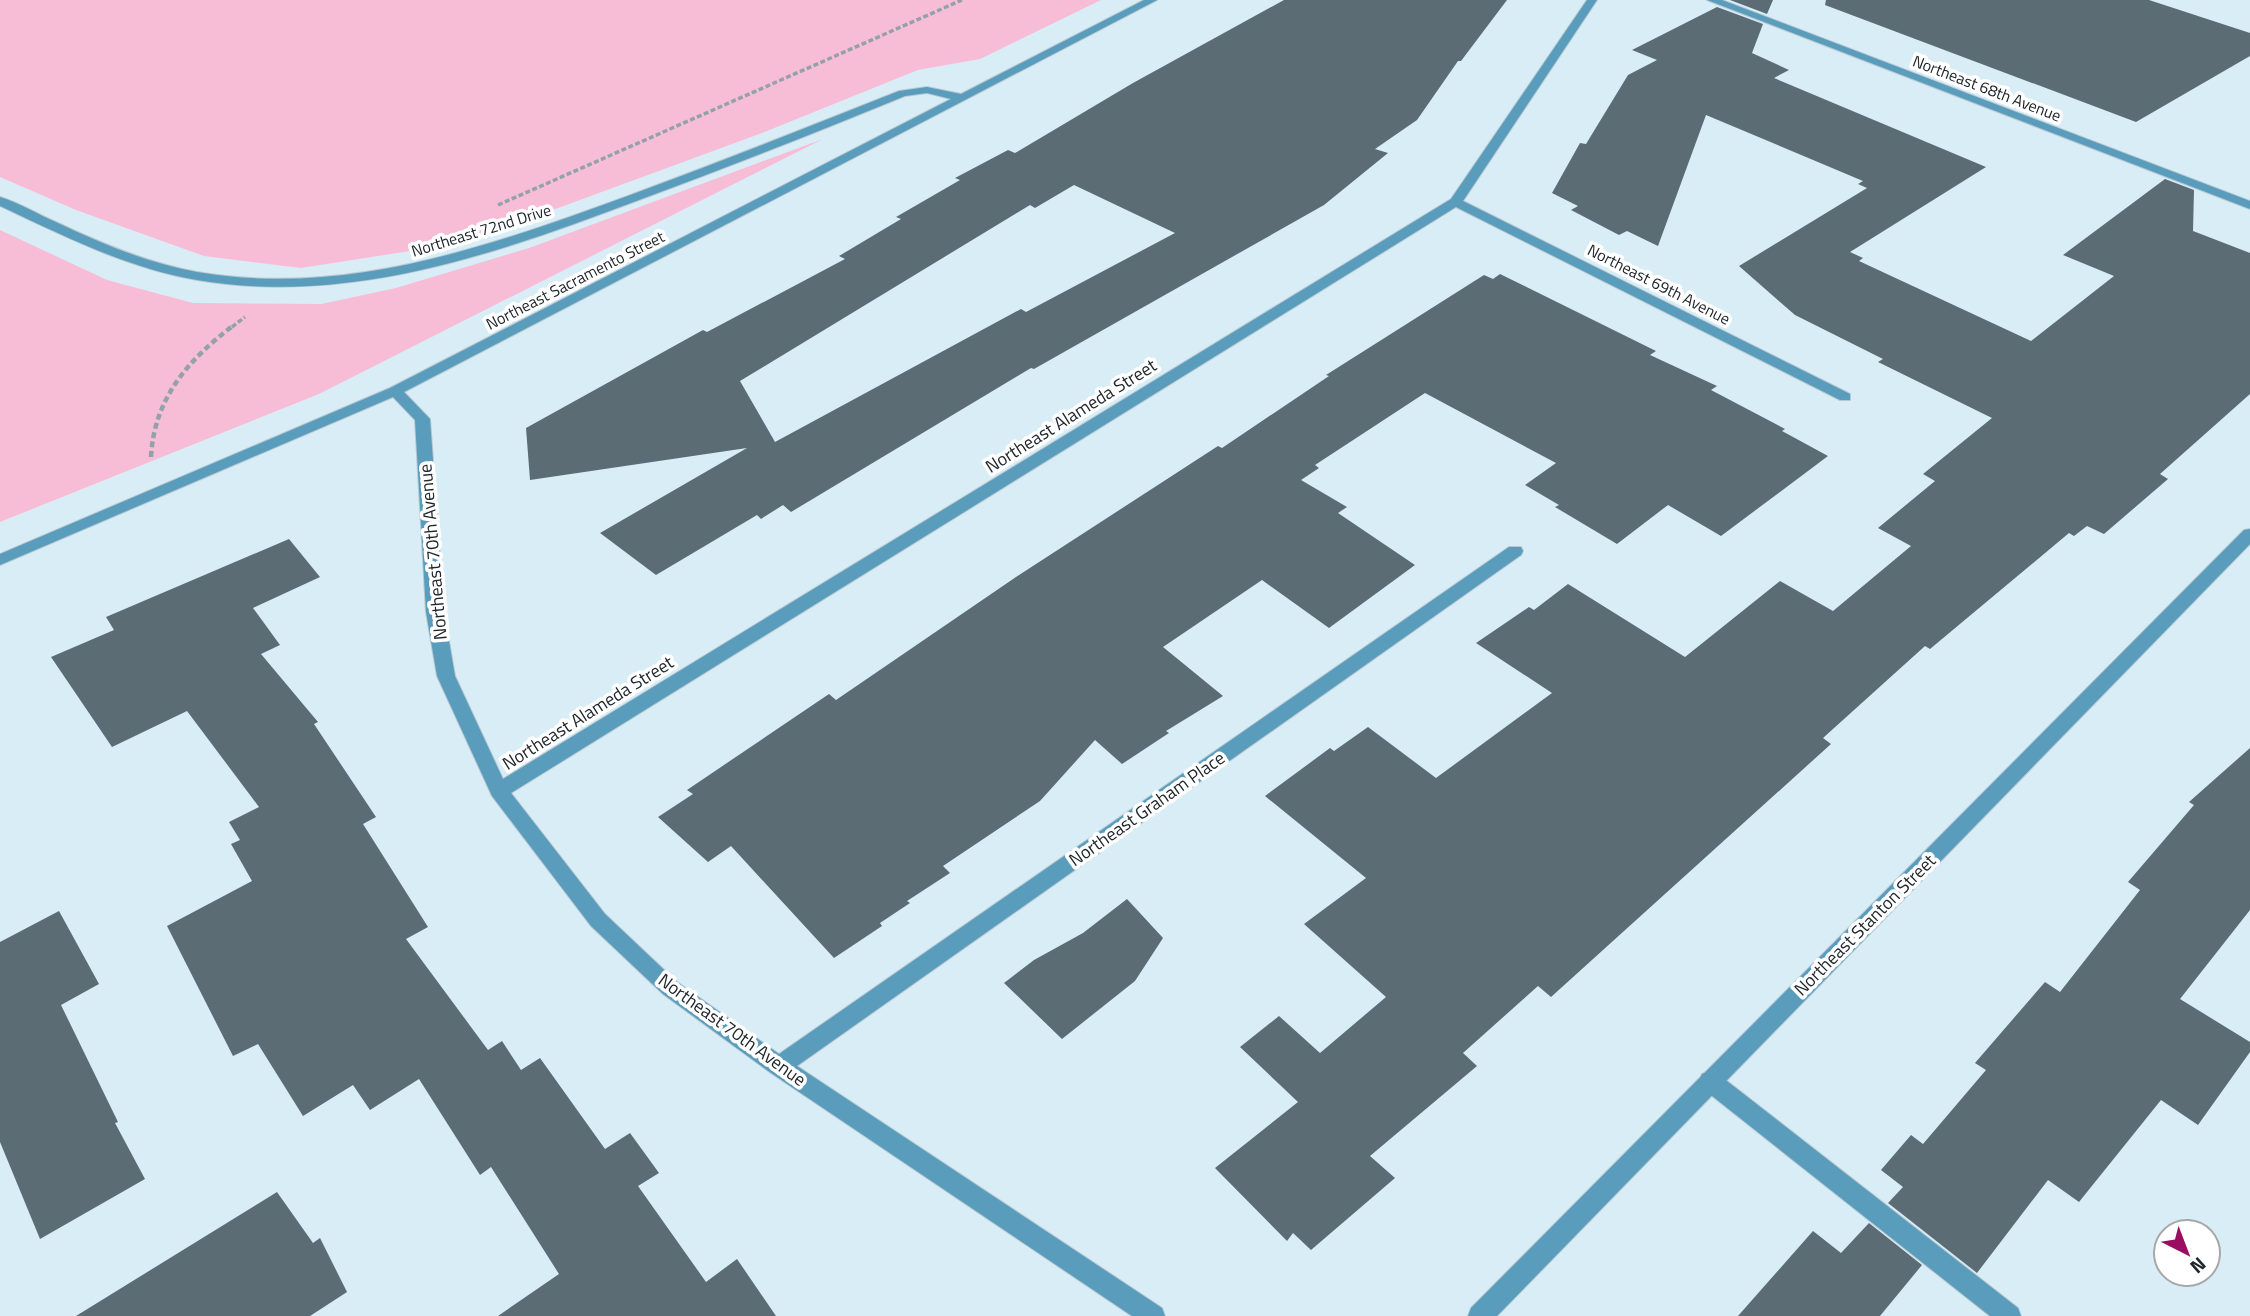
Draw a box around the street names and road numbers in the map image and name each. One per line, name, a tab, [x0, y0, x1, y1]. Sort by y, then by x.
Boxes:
street label: Northeast 68th Avenue	[1909, 49, 2065, 127]
street label: Northeast 72nd Drive	[408, 197, 554, 263]
street label: Northeast Sacramento Street	[481, 224, 669, 336]
street label: Northeast 69th Avenue	[1583, 238, 1735, 330]
street label: Northeast Alameda Street	[980, 351, 1162, 479]
street label: Northeast 70th Avenue	[411, 463, 454, 641]
street label: Northeast Alameda Street	[497, 648, 679, 776]
street label: Northeast Graham Place	[1063, 744, 1230, 873]
street label: Northeast Stanton Street	[1788, 847, 1942, 1002]
street label: Northeast 70th Avenue	[653, 967, 812, 1093]

